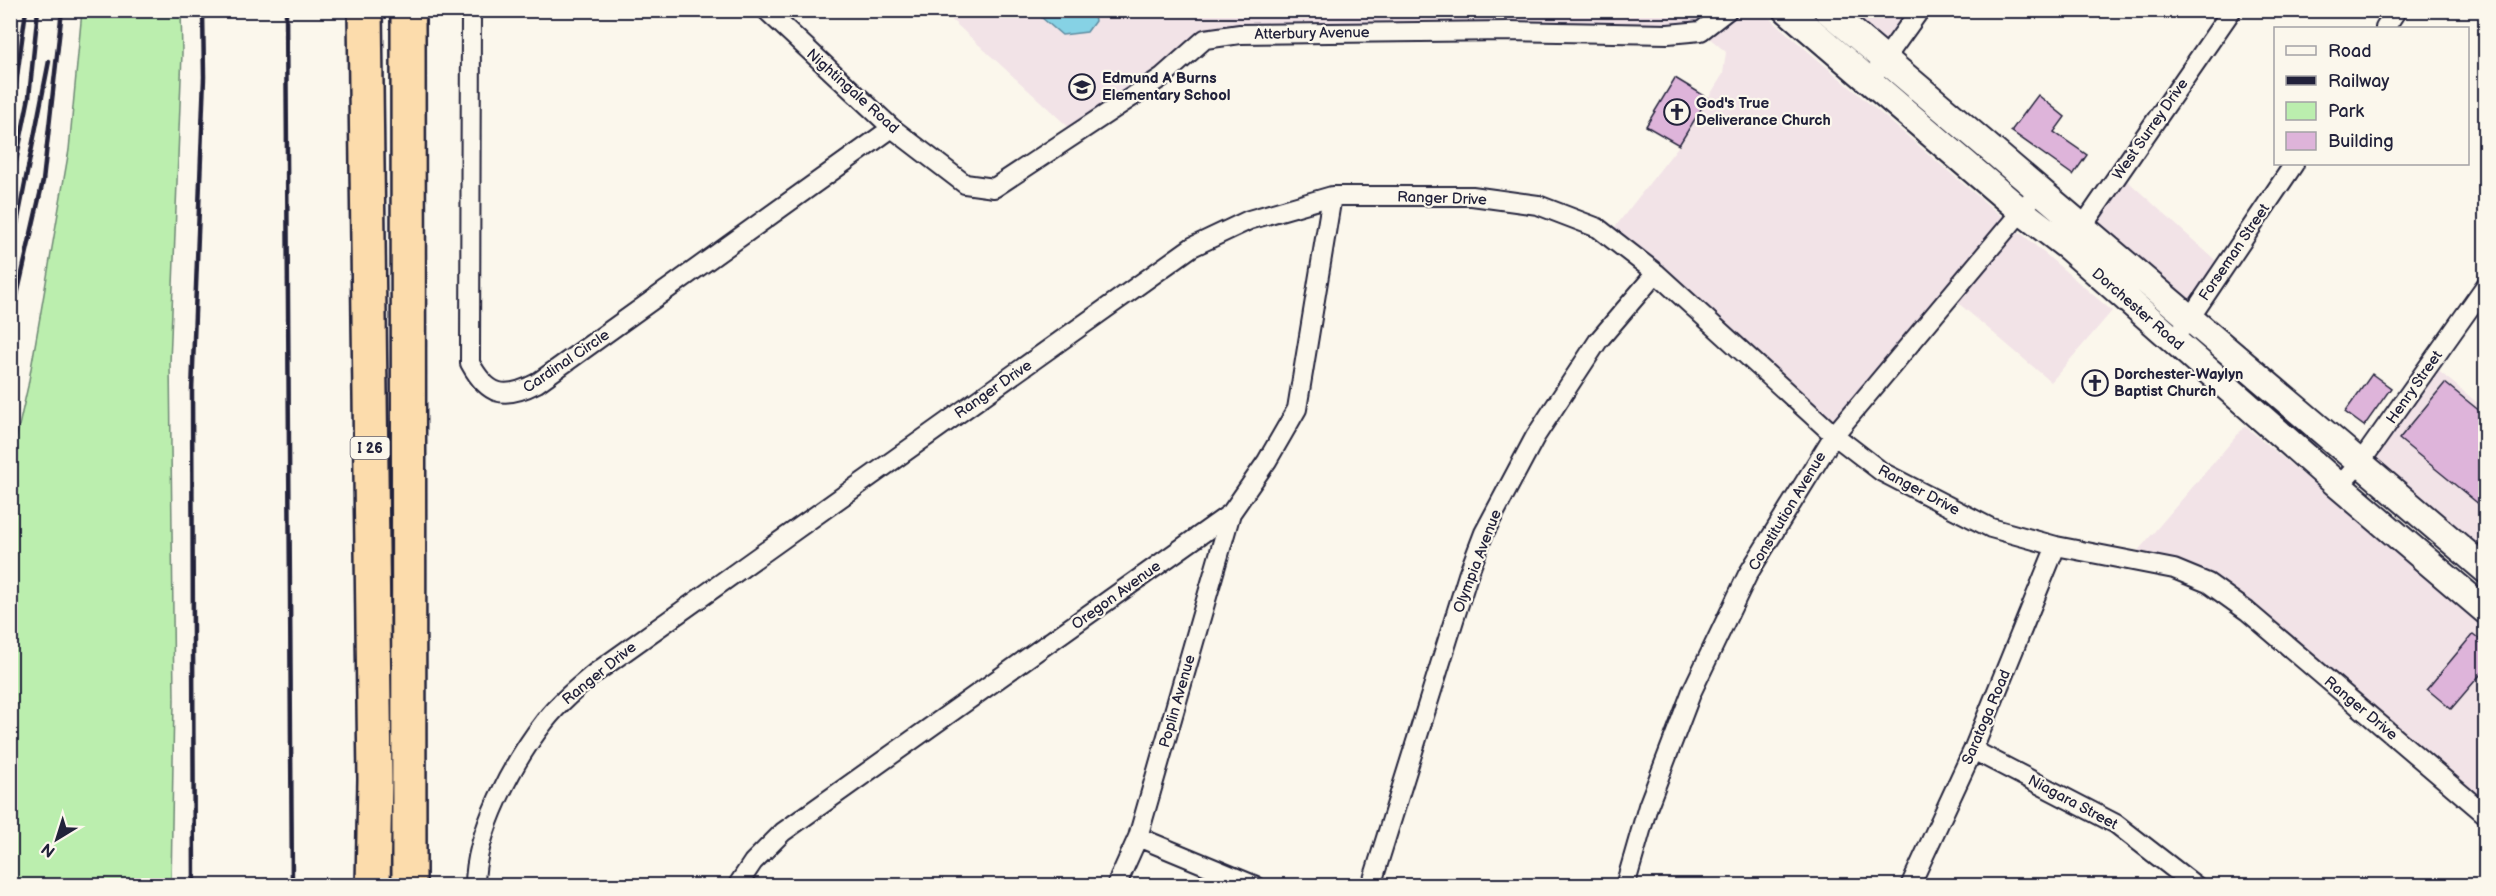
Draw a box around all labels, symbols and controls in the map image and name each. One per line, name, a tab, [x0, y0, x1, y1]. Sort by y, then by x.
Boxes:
street label: Atterbury Avenue	[1254, 23, 1370, 44]
legend	[2274, 27, 2469, 165]
text: Road	[2328, 41, 2372, 62]
street label: Nightingale Road	[802, 45, 903, 138]
place label: Edmund A Burns Elementary School	[1102, 69, 1230, 105]
text: Railway	[2328, 71, 2390, 92]
school or university icon: Edmund A Burns Elementary School	[1067, 72, 1097, 102]
street label: West Surrey Drive	[2108, 75, 2192, 184]
place label: God's True Deliverance Church	[1696, 94, 1831, 130]
church icon: God's True Deliverance Church	[1662, 97, 1692, 127]
text: Park	[2328, 101, 2364, 122]
text: Building	[2328, 131, 2394, 152]
street label: Ranger Drive	[1397, 187, 1487, 210]
street label: Forseman Street	[2195, 200, 2274, 304]
street label: Dorchester Road	[2088, 264, 2188, 355]
street label: Cardinal Circle	[519, 325, 613, 397]
street label: Henry Street	[2382, 347, 2447, 428]
street label: Ranger Drive	[951, 356, 1036, 423]
place label: Dorchester-Waylyn Baptist Church	[2114, 365, 2243, 401]
church icon: Dorchester-Waylyn Baptist Church	[2080, 368, 2110, 398]
road number: I 26	[350, 437, 389, 459]
street label: Constitution Avenue	[1744, 448, 1831, 574]
street label: Ranger Drive	[1875, 461, 1963, 520]
street label: Olympia Avenue	[1449, 507, 1506, 615]
street label: Oregon Avenue	[1068, 557, 1165, 634]
street label: Ranger Drive	[558, 638, 640, 709]
street label: Poplin Avenue	[1155, 652, 1200, 750]
street label: Saratoga Road	[1958, 667, 2015, 768]
street label: Ranger Drive	[2320, 672, 2401, 745]
street label: Niagara Street	[2025, 771, 2121, 834]
north arrow	[27, 809, 87, 869]
text: N	[38, 838, 59, 861]

